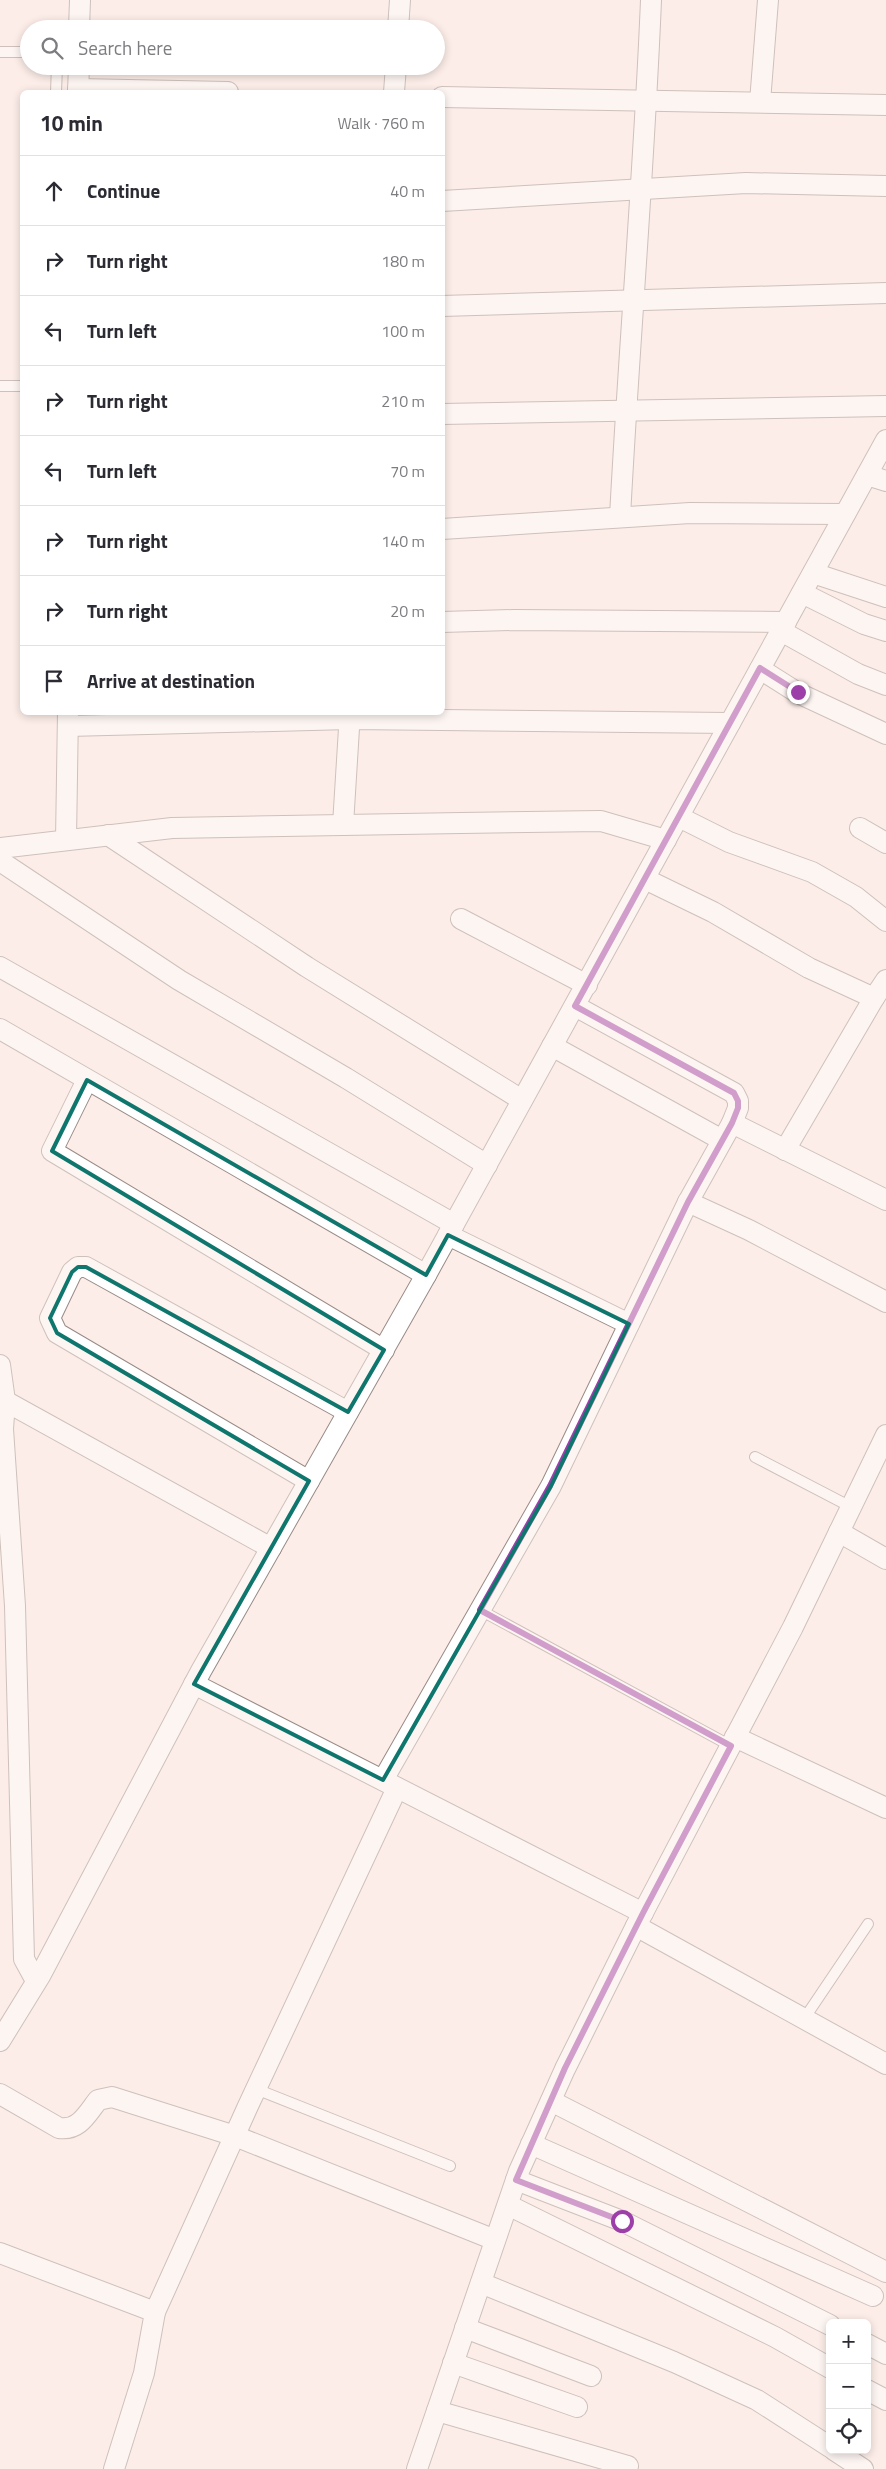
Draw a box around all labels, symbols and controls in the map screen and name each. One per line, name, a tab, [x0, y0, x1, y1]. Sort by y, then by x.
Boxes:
search box	[20, 20, 445, 75]
text: Search here	[78, 33, 172, 62]
icon: search	[38, 34, 66, 62]
text: 10 min	[40, 107, 103, 139]
text: Walk · 760 m	[337, 111, 425, 135]
text: Continue	[87, 176, 160, 205]
icon: ahead	[40, 177, 68, 205]
text: 40 m	[390, 179, 425, 203]
text: Turn right	[87, 246, 168, 275]
icon: right	[40, 247, 68, 275]
text: 180 m	[381, 249, 425, 273]
text: Turn left	[87, 316, 157, 345]
icon: left	[40, 317, 68, 345]
text: 100 m	[381, 319, 425, 343]
text: Turn right	[87, 386, 168, 415]
icon: right	[40, 387, 68, 415]
text: 210 m	[381, 389, 425, 413]
text: Turn left	[87, 456, 157, 485]
icon: left	[40, 457, 68, 485]
text: 70 m	[390, 459, 425, 483]
text: Turn right	[87, 526, 168, 555]
icon: right	[40, 527, 68, 555]
text: 140 m	[381, 529, 425, 553]
text: Turn right	[87, 596, 168, 625]
icon: right	[40, 597, 68, 625]
text: 20 m	[390, 599, 425, 623]
text: Arrive at destination	[87, 666, 255, 695]
icon: arrive	[40, 667, 68, 695]
route end	[787, 681, 810, 704]
route start	[611, 2210, 634, 2233]
map controls	[826, 2319, 871, 2454]
button: +	[826, 2319, 871, 2364]
button: −	[826, 2364, 871, 2409]
button: locate	[826, 2409, 871, 2454]

